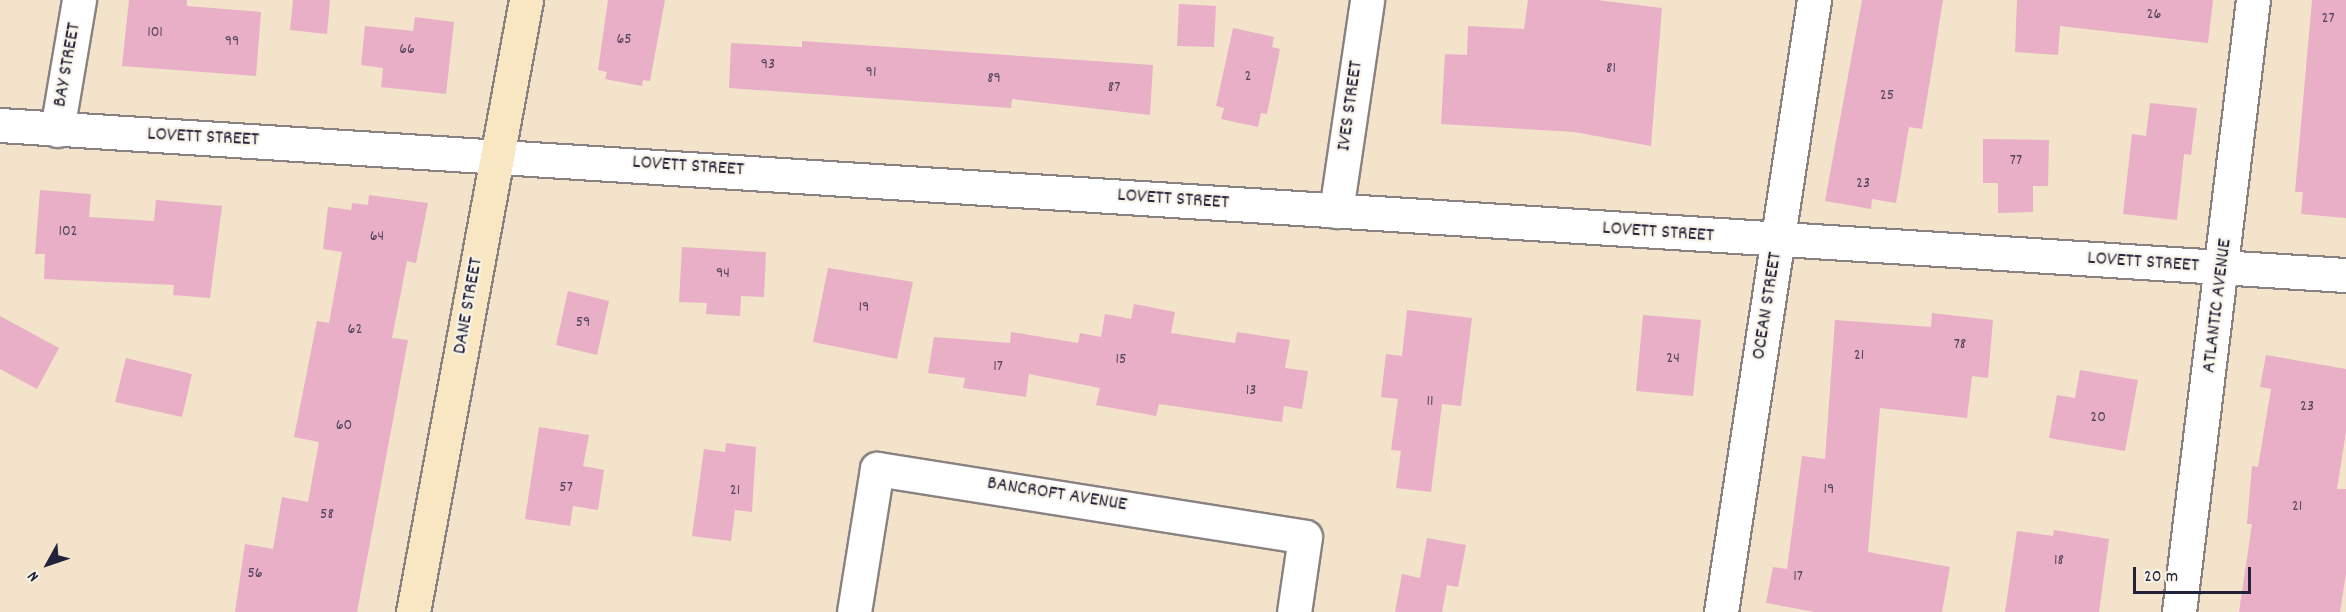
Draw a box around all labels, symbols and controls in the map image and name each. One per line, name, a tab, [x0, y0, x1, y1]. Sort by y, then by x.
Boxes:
house number: 26	[2147, 5, 2161, 25]
house number: 27	[2321, 9, 2335, 29]
street label: BAY STREET	[49, 21, 87, 109]
house number: 101	[147, 23, 163, 43]
house number: 65	[616, 30, 632, 50]
house number: 99	[225, 32, 239, 52]
house number: 66	[399, 40, 415, 60]
house number: 93	[761, 55, 775, 75]
street label: IVES STREET	[1333, 59, 1369, 153]
house number: 81	[1606, 59, 1616, 79]
house number: 91	[866, 63, 876, 83]
house number: 2	[1245, 67, 1251, 87]
house number: 89	[987, 69, 1001, 89]
house number: 87	[1108, 78, 1120, 98]
house number: 25	[1880, 86, 1894, 106]
street label: LOVETT STREET	[147, 123, 259, 153]
street label: LOVETT STREET	[631, 151, 745, 183]
house number: 77	[2010, 151, 2022, 171]
house number: 23	[1856, 174, 1870, 194]
street label: LOVETT STREET	[1116, 184, 1230, 216]
street label: LOVETT STREET	[1601, 217, 1715, 249]
house number: 102	[58, 222, 78, 242]
house number: 64	[370, 227, 384, 247]
street label: ATLANTIC AVENUE	[2198, 238, 2238, 374]
street label: LOVETT STREET	[2086, 247, 2200, 279]
street label: OCEAN STREET	[1748, 251, 1788, 361]
street label: DANE STREET	[449, 256, 489, 356]
house number: 94	[716, 264, 730, 284]
house number: 19	[859, 298, 869, 318]
house number: 59	[576, 313, 590, 333]
house number: 62	[348, 320, 362, 340]
house number: 78	[1954, 335, 1966, 355]
house number: 21	[1854, 346, 1864, 366]
house number: 24	[1666, 349, 1680, 369]
house number: 15	[1116, 350, 1126, 370]
house number: 17	[993, 357, 1003, 377]
house number: 13	[1246, 381, 1256, 401]
house number: 11	[1426, 392, 1434, 412]
house number: 23	[2300, 397, 2314, 417]
house number: 20	[2090, 408, 2106, 428]
house number: 60	[336, 416, 352, 436]
street label: BANCROFT AVENUE	[985, 472, 1129, 518]
house number: 57	[559, 478, 573, 498]
house number: 19	[1824, 480, 1834, 500]
house number: 21	[730, 481, 740, 501]
house number: 21	[2292, 497, 2302, 517]
house number: 58	[320, 505, 334, 525]
north arrow	[18, 534, 78, 594]
house number: 18	[2054, 551, 2064, 571]
scale bar	[2136, 555, 2254, 593]
house number: 56	[247, 564, 263, 584]
text: N	[22, 565, 45, 586]
text: 20 m	[2144, 565, 2178, 590]
house number: 17	[1793, 567, 1803, 587]

